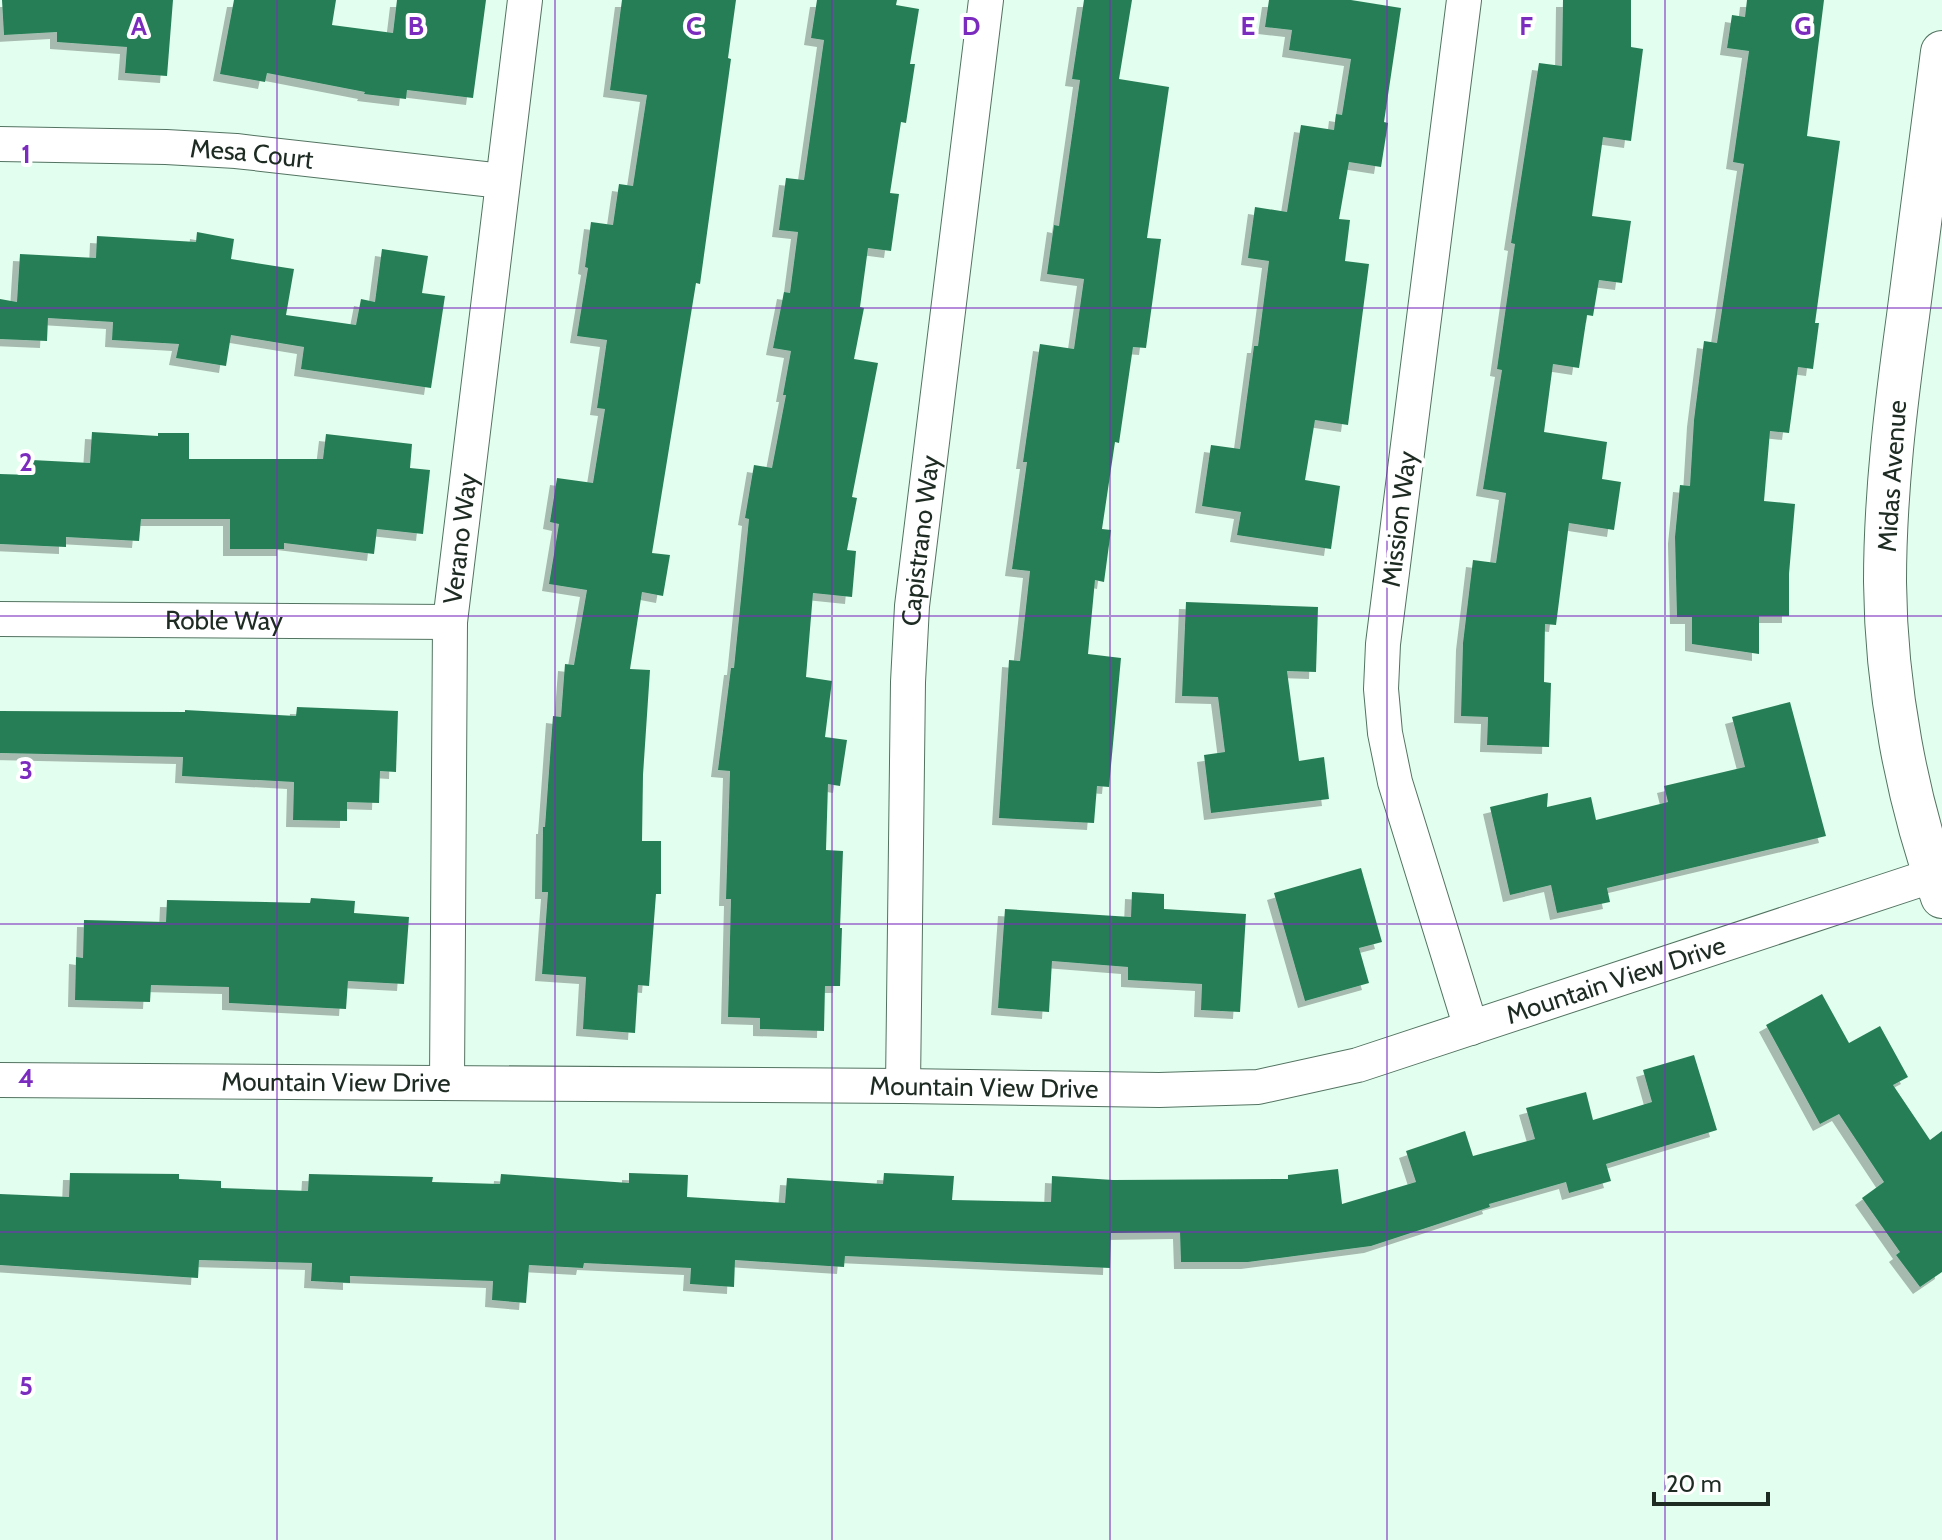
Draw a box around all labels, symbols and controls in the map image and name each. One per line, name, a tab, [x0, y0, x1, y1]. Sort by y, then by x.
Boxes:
text: A	[131, 10, 148, 42]
text: B	[408, 10, 424, 42]
text: C	[686, 10, 702, 42]
text: D	[962, 10, 980, 42]
text: E	[1241, 10, 1255, 42]
text: F	[1519, 10, 1533, 42]
text: G	[1794, 10, 1812, 42]
street label: Mesa Court	[189, 132, 315, 176]
text: 1	[21, 138, 31, 170]
street label: Midas Avenue	[1871, 399, 1913, 553]
text: 2	[19, 446, 33, 478]
street label: Mission Way	[1375, 449, 1423, 589]
street label: Capistrano Way	[895, 453, 946, 627]
street label: Verano Way	[436, 471, 484, 606]
street label: Roble Way	[165, 604, 283, 637]
text: 3	[19, 754, 33, 786]
street label: Mountain View Drive	[1502, 929, 1730, 1031]
text: 4	[18, 1062, 34, 1094]
street label: Mountain View Drive	[221, 1065, 451, 1099]
street label: Mountain View Drive	[869, 1070, 1099, 1105]
text: 5	[19, 1370, 33, 1402]
scale bar	[1654, 1456, 1768, 1506]
text: 20 m	[1666, 1469, 1722, 1498]

